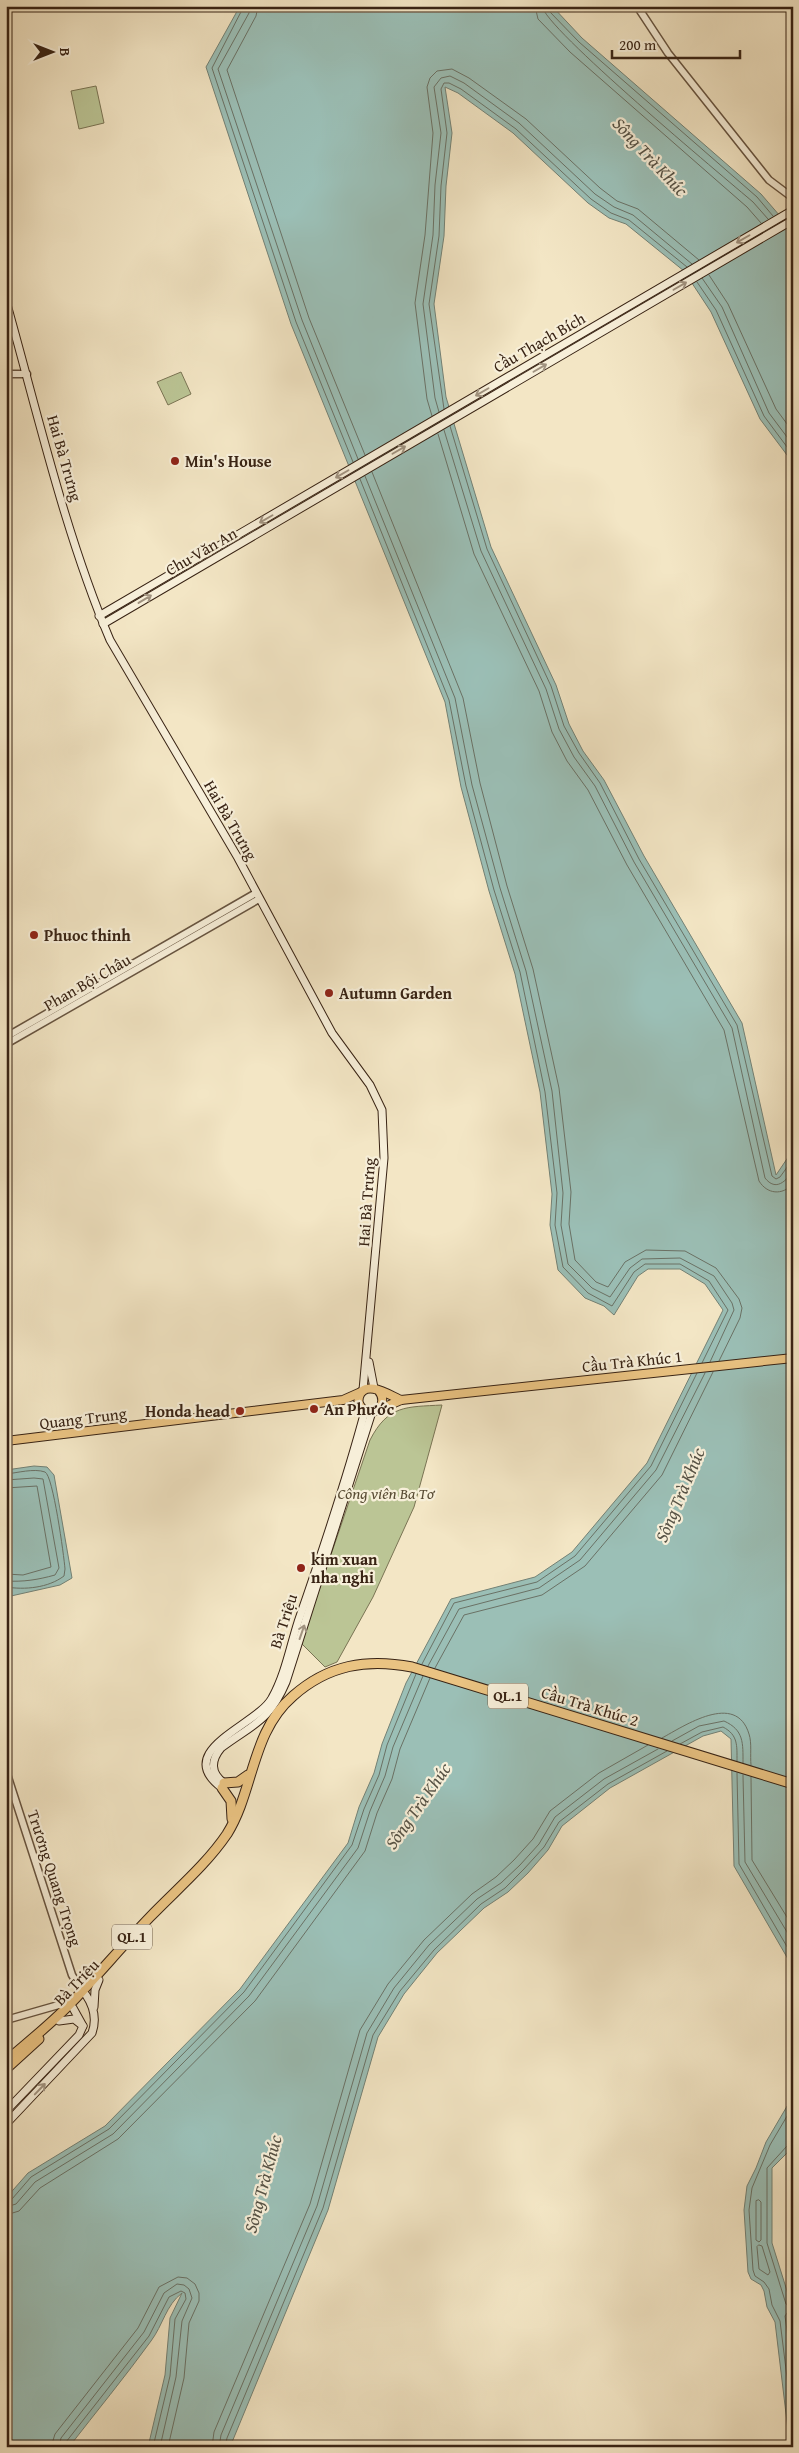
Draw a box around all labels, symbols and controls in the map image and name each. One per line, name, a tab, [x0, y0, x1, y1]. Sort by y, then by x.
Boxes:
north arrow	[28, 28, 78, 78]
scale bar	[612, 28, 739, 60]
text: 200 m	[619, 34, 657, 55]
text: B	[55, 48, 75, 56]
water label: Sông Trà Khúc	[606, 111, 695, 203]
one-way arrow	[737, 235, 751, 245]
one-way arrow	[672, 280, 686, 290]
street label: Cầu Thạch Bích	[489, 306, 589, 378]
one-way arrow	[532, 362, 546, 372]
one-way arrow	[475, 387, 490, 397]
street label: Hai Bà Trưng	[41, 412, 89, 504]
one-way arrow	[392, 444, 406, 454]
place label: Min's House	[185, 449, 272, 473]
marker: Min's House	[169, 455, 181, 467]
one-way arrow	[335, 469, 349, 479]
one-way arrow	[259, 515, 273, 525]
street label: Chu Văn An	[161, 521, 241, 581]
one-way arrow	[137, 594, 151, 604]
street label: Hai Bà Trưng	[198, 775, 264, 865]
place label: Phuoc thinh	[44, 923, 131, 947]
marker: Phuoc thinh	[28, 929, 40, 941]
street label: Phan Bội Châu	[39, 947, 135, 1017]
place label: Autumn Garden	[339, 981, 452, 1005]
marker: Autumn Garden	[323, 987, 335, 999]
street label: Hai Bà Trưng	[351, 1157, 381, 1247]
street label: Cầu Trà Khúc 1	[581, 1344, 683, 1378]
place label: An Phước	[324, 1397, 395, 1421]
place label: Honda head	[145, 1399, 231, 1423]
street label: Quang Trung	[38, 1401, 128, 1435]
marker: An Phước	[308, 1403, 320, 1415]
marker: Honda head	[234, 1405, 246, 1417]
water label: Sông Trà Khúc	[648, 1443, 712, 1546]
park label: Công viên Ba Tơ	[337, 1481, 436, 1505]
place label: kim xuan nha nghi	[311, 1547, 378, 1589]
marker: kim xuan nha nghi	[295, 1562, 307, 1574]
street label: Bà Triệu	[263, 1590, 303, 1652]
one-way arrow	[298, 1624, 308, 1640]
street label: Cầu Trà Khúc 2	[538, 1680, 642, 1732]
road number: QL.1	[488, 1684, 528, 1708]
water label: Sông Trà Khúc	[378, 1756, 458, 1855]
street label: Trương Quang Trọng	[22, 1807, 88, 1949]
road number: QL.1	[112, 1924, 152, 1950]
street label: Bà Triệu	[48, 1953, 104, 2011]
one-way arrow	[34, 2083, 46, 2095]
water label: Sông Trà Khúc	[236, 2131, 289, 2236]

